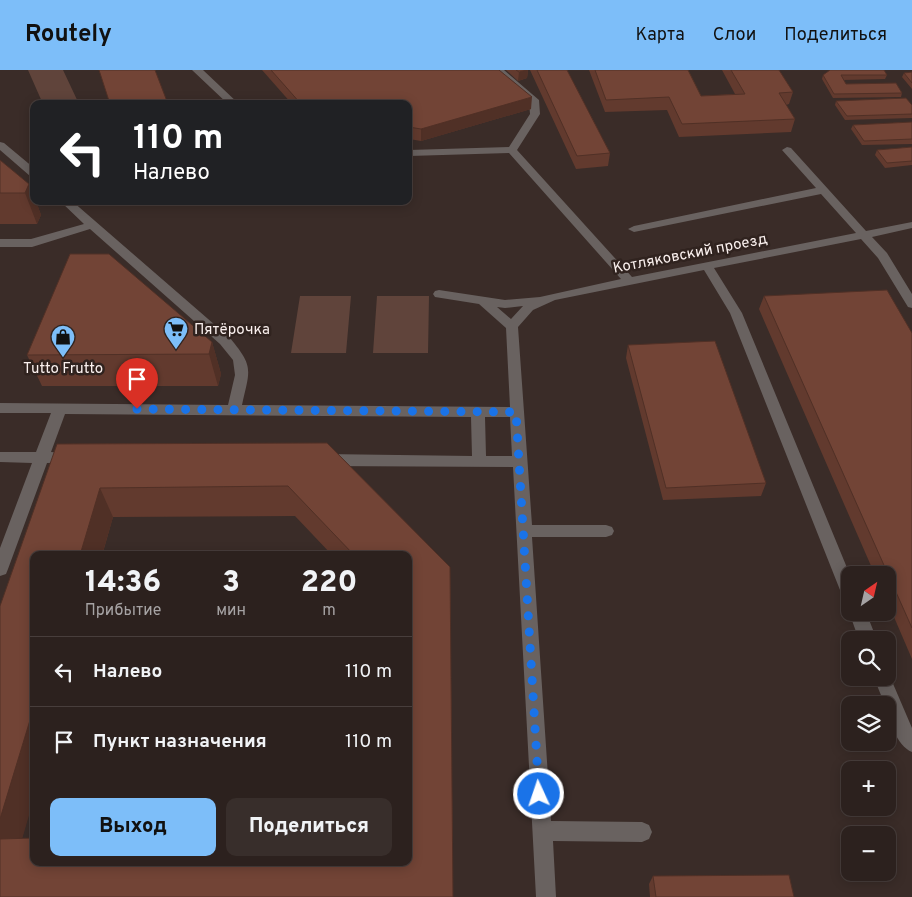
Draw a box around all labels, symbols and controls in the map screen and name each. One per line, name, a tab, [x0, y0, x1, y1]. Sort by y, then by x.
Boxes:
text: Routely	[25, 20, 112, 50]
text: Карта	[635, 24, 685, 47]
text: Слои	[713, 24, 756, 47]
text: Поделиться	[784, 24, 887, 47]
text: 110 m	[133, 117, 223, 161]
icon: left	[50, 120, 115, 185]
text: Налево	[133, 160, 210, 187]
street label: Котляковский проезд	[611, 230, 769, 279]
supermarket icon: Пятёрочка	[163, 316, 189, 350]
place label: Пятёрочка	[194, 321, 270, 340]
shop icon: Tutto Frutto	[50, 324, 76, 358]
pin	[116, 358, 158, 409]
place label: Tutto Frutto	[23, 360, 103, 379]
icon: arrive	[123, 365, 151, 393]
text: 14:36	[85, 565, 161, 602]
text: 3	[222, 565, 240, 602]
text: 220	[301, 565, 357, 602]
north arrow	[841, 566, 896, 621]
map controls	[841, 566, 896, 881]
text: Прибытие	[85, 601, 161, 621]
text: мин	[216, 601, 246, 621]
text: m	[322, 601, 336, 621]
button: search	[841, 631, 896, 686]
icon: left	[50, 658, 78, 686]
text: Налево	[93, 660, 162, 684]
text: 110 m	[345, 660, 392, 684]
button: layers	[841, 696, 896, 751]
icon: arrive	[50, 728, 78, 756]
text: Пункт назначения	[93, 730, 267, 754]
text: 110 m	[345, 730, 392, 754]
button: +	[841, 761, 896, 816]
position arrow	[512, 767, 564, 819]
button: Выход	[50, 798, 216, 856]
button: Поделиться	[226, 798, 392, 856]
button: −	[841, 826, 896, 881]

